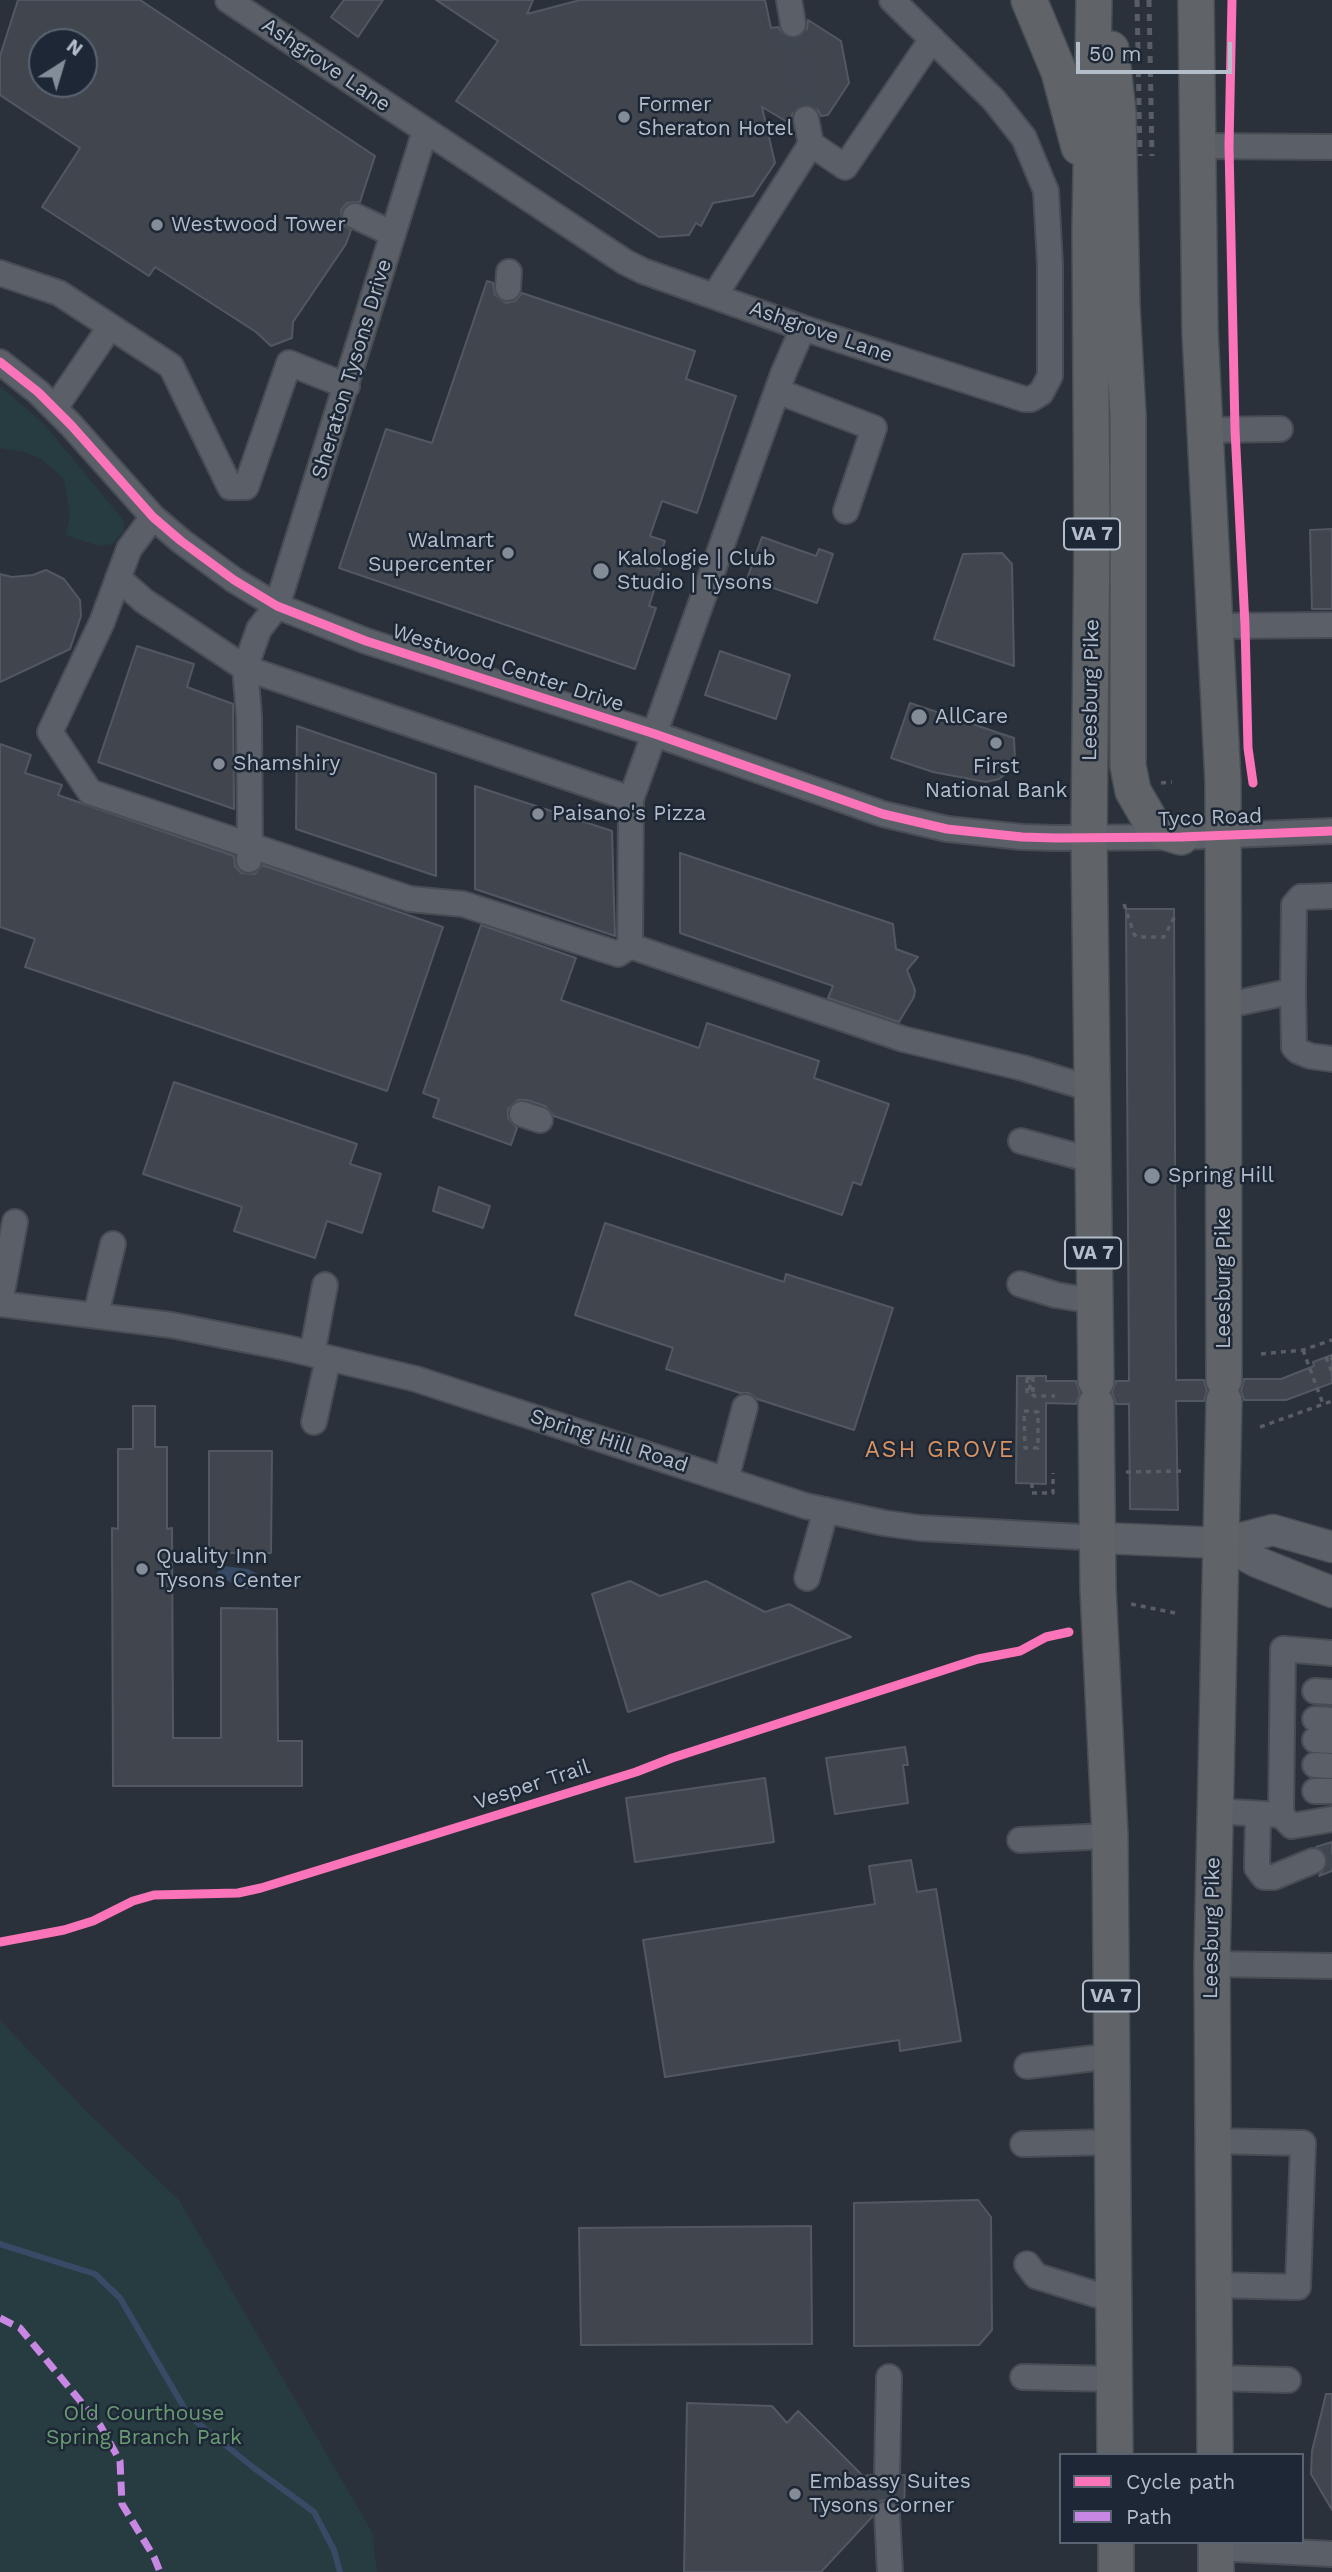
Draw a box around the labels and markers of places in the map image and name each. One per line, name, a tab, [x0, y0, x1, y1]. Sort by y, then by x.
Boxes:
place label: Former Sheraton Hotel	[638, 92, 793, 142]
marker: Former Sheraton Hotel	[616, 109, 632, 125]
place label: Westwood Tower	[171, 212, 346, 238]
marker: Westwood Tower	[149, 217, 165, 233]
place label: Walmart Supercenter	[368, 528, 494, 578]
marker: Walmart Supercenter	[500, 545, 516, 561]
place label: Kalologie | Club Studio | Tysons	[617, 546, 776, 596]
marker: Kalologie | Club Studio | Tysons	[591, 561, 611, 581]
place label: AllCare	[935, 704, 1008, 730]
marker: AllCare	[909, 707, 929, 727]
marker: First National Bank	[988, 735, 1004, 751]
place label: Shamshiry	[233, 751, 340, 777]
place label: First National Bank	[925, 754, 1067, 804]
marker: Shamshiry	[211, 756, 227, 772]
place label: Paisano's Pizza	[552, 801, 706, 827]
marker: Paisano's Pizza	[530, 806, 546, 822]
place label: Spring Hill	[1168, 1163, 1274, 1189]
marker: Spring Hill	[1142, 1166, 1162, 1186]
place label: Quality Inn Tysons Center	[156, 1544, 301, 1594]
marker: Quality Inn Tysons Center	[134, 1561, 150, 1577]
place label: Embassy Suites Tysons Corner	[809, 2469, 971, 2519]
marker: Embassy Suites Tysons Corner	[787, 2486, 803, 2502]

